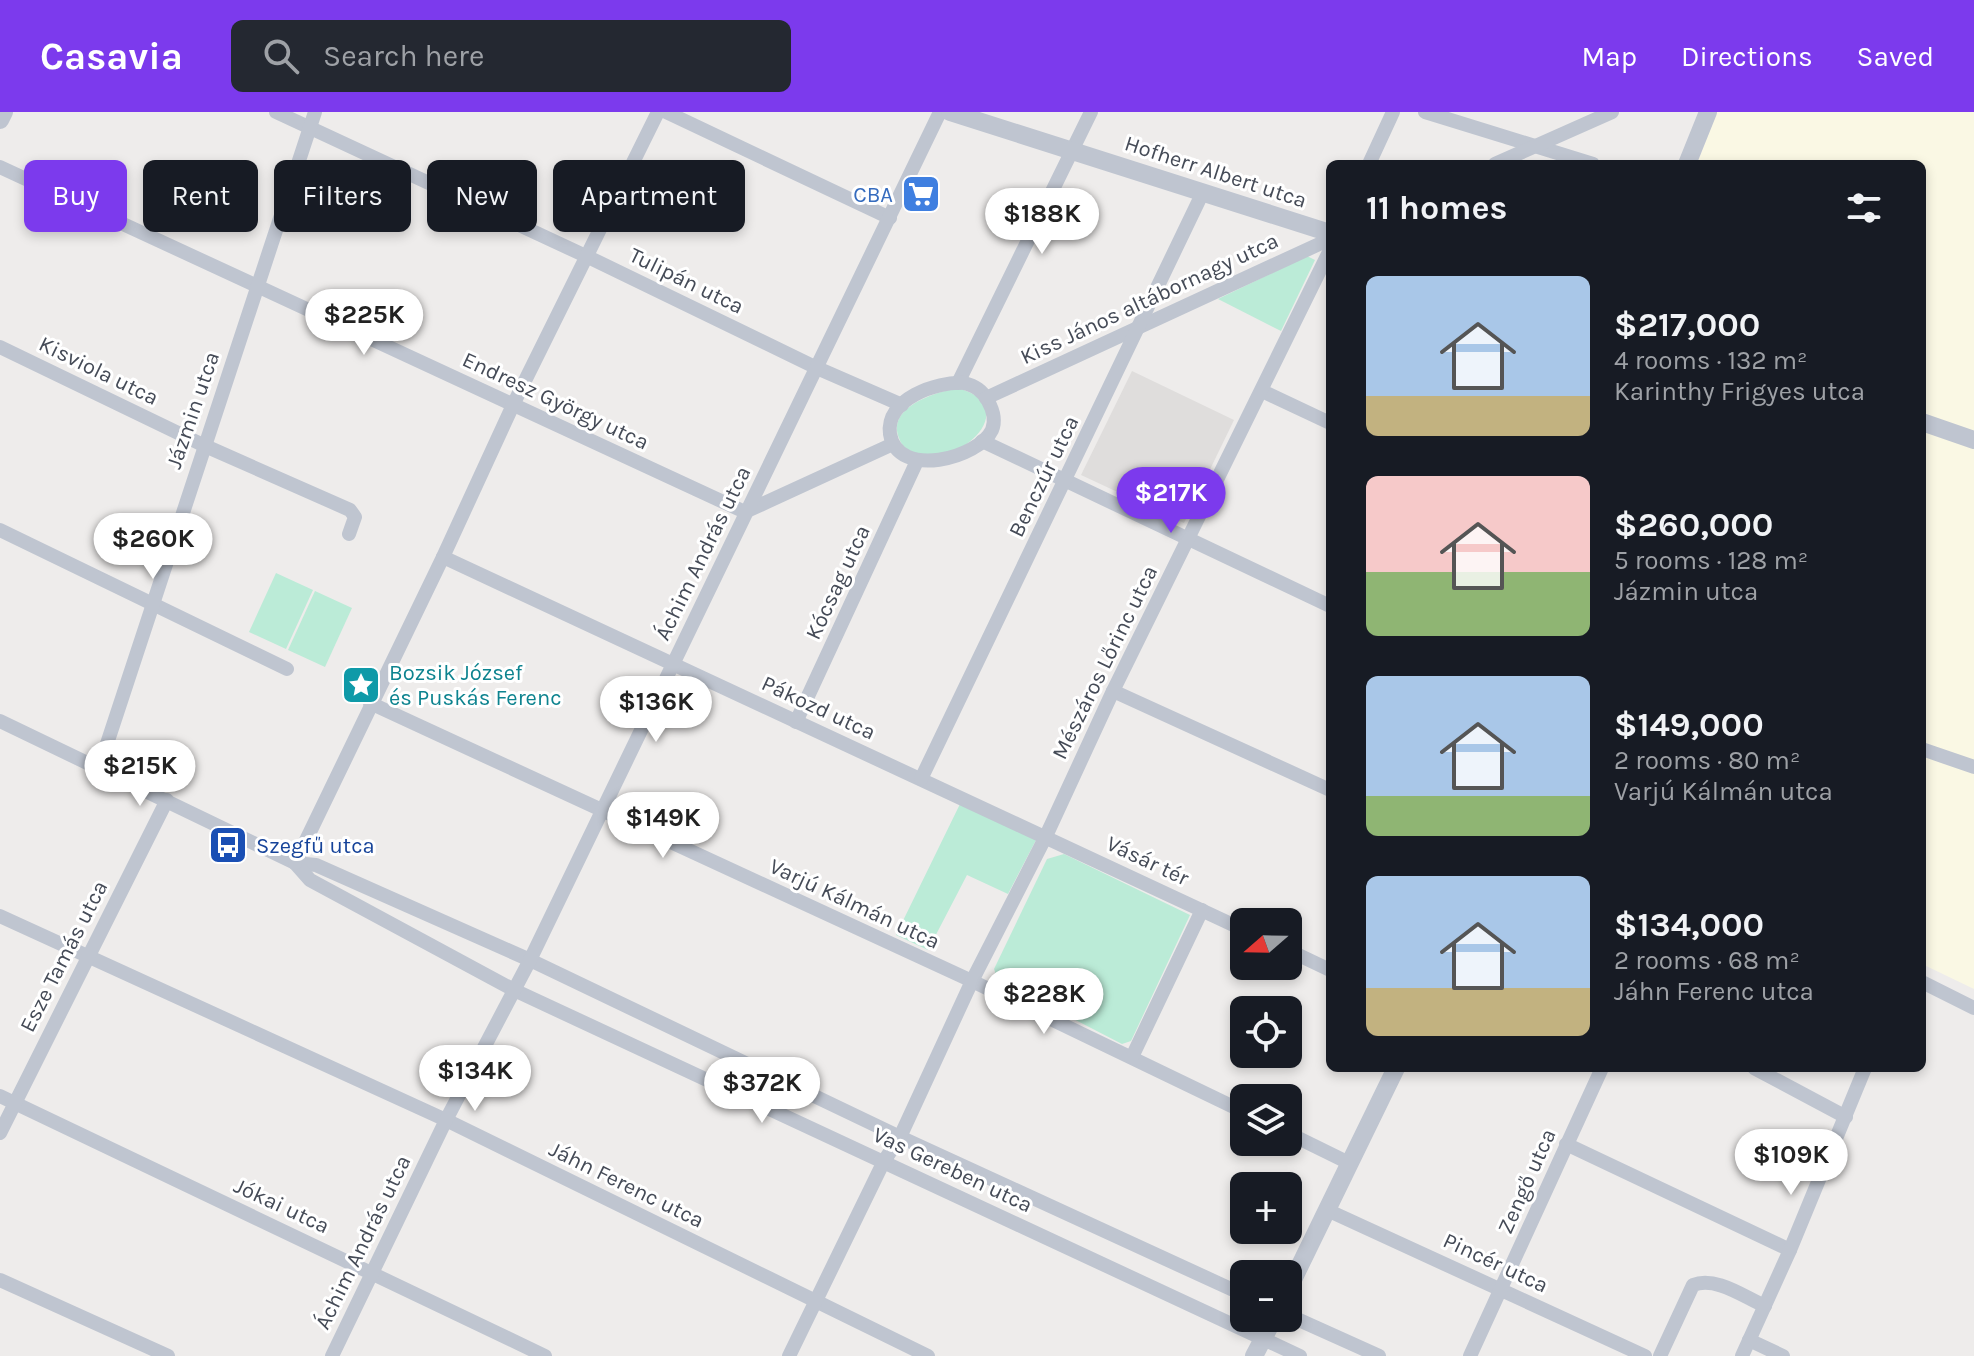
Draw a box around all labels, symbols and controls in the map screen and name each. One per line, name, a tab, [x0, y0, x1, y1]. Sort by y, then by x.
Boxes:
search box	[231, 20, 791, 92]
text: Casavia	[40, 34, 183, 79]
icon: search	[259, 34, 303, 78]
text: Search here	[323, 38, 484, 74]
text: Map	[1582, 40, 1637, 73]
text: Directions	[1681, 40, 1813, 73]
text: Saved	[1857, 40, 1934, 73]
street label: Hofherr Albert utca	[1122, 130, 1310, 214]
chip: Buy	[24, 160, 127, 232]
chip: Rent	[143, 160, 258, 232]
chip: Filters	[274, 160, 411, 232]
chip: New	[427, 160, 537, 232]
chip: Apartment	[553, 160, 745, 232]
supermarket icon: CBA	[900, 173, 942, 215]
place label: CBA	[853, 182, 893, 208]
icon: filters	[1842, 186, 1886, 230]
pin: $188K	[986, 188, 1098, 256]
text: 11 homes	[1366, 188, 1508, 228]
text: $188K	[1003, 198, 1081, 229]
street label: Kiss János altábornagy utca	[1016, 228, 1283, 370]
street label: Tulipán utca	[625, 242, 748, 320]
pin: $225K	[308, 289, 420, 357]
text: $225K	[323, 299, 405, 330]
text: $217,000	[1614, 305, 1760, 345]
icon: home	[1430, 308, 1526, 404]
street label: Kisviola utca	[35, 331, 163, 411]
text: 4 rooms · 132 m²	[1614, 345, 1807, 376]
street label: Endresz György utca	[458, 346, 653, 455]
street label: Jázmin utca	[161, 348, 225, 472]
text: Karinthy Frigyes utca	[1614, 376, 1865, 407]
street label: Benczúr utca	[1003, 412, 1084, 541]
street label: Áchim András utca	[649, 462, 756, 645]
pin: $217K	[1115, 467, 1227, 535]
text: $217K	[1135, 477, 1207, 508]
text: $260,000	[1614, 505, 1773, 545]
icon: home	[1430, 508, 1526, 604]
pin: $260K	[97, 513, 209, 581]
street label: Kócsag utca	[800, 521, 876, 644]
text: $260K	[112, 523, 194, 554]
text: 5 rooms · 128 m²	[1614, 545, 1808, 576]
street label: Mészáros Lőrinc utca	[1047, 561, 1163, 764]
text: Jázmin utca	[1614, 576, 1758, 607]
place label: Bozsik József és Puskás Ferenc	[389, 660, 562, 711]
place icon: Bozsik József és Puskás Ferenc	[340, 664, 382, 706]
street label: Pákozd utca	[758, 670, 880, 746]
pin: $136K	[600, 676, 712, 744]
text: $136K	[618, 686, 694, 717]
text: $149,000	[1614, 705, 1764, 745]
icon: home	[1430, 708, 1526, 804]
pin: $215K	[84, 740, 196, 808]
text: 2 rooms · 80 m²	[1614, 745, 1800, 776]
text: $215K	[102, 750, 178, 781]
text: Varjú Kálmán utca	[1614, 776, 1833, 807]
pin: $149K	[607, 792, 719, 860]
text: $149K	[625, 802, 701, 833]
bus stop icon: Szegfű utca	[207, 824, 249, 866]
street label: Vásár tér	[1102, 830, 1193, 891]
place label: Szegfű utca	[256, 833, 375, 859]
street label: Varjú Kálmán utca	[765, 853, 944, 955]
street label: Esze Tamás utca	[14, 876, 113, 1037]
text: $134,000	[1614, 905, 1764, 945]
north arrow	[1230, 908, 1302, 980]
map controls	[1230, 908, 1302, 1332]
icon: home	[1430, 908, 1526, 1004]
text: 2 rooms · 68 m²	[1614, 945, 1800, 976]
pin: $228K	[988, 968, 1100, 1036]
text: Jáhn Ferenc utca	[1614, 976, 1814, 1007]
text: $228K	[1002, 978, 1086, 1009]
button: locate	[1230, 996, 1302, 1068]
pin: $134K	[419, 1045, 531, 1113]
text: $134K	[437, 1055, 513, 1086]
pin: $372K	[706, 1057, 818, 1125]
text: $372K	[722, 1067, 802, 1098]
button: layers	[1230, 1084, 1302, 1156]
street label: Vas Gereben utca	[869, 1122, 1037, 1218]
street label: Zengő utca	[1492, 1125, 1562, 1238]
pin: $109K	[1735, 1129, 1847, 1197]
street label: Jáhn Ferenc utca	[545, 1136, 708, 1234]
text: $109K	[1753, 1139, 1829, 1170]
street label: Áchim András utca	[309, 1151, 416, 1334]
button: +	[1230, 1172, 1302, 1244]
street label: Jókai utca	[230, 1173, 333, 1239]
street label: Pincér utca	[1439, 1227, 1552, 1299]
button: −	[1230, 1260, 1302, 1332]

